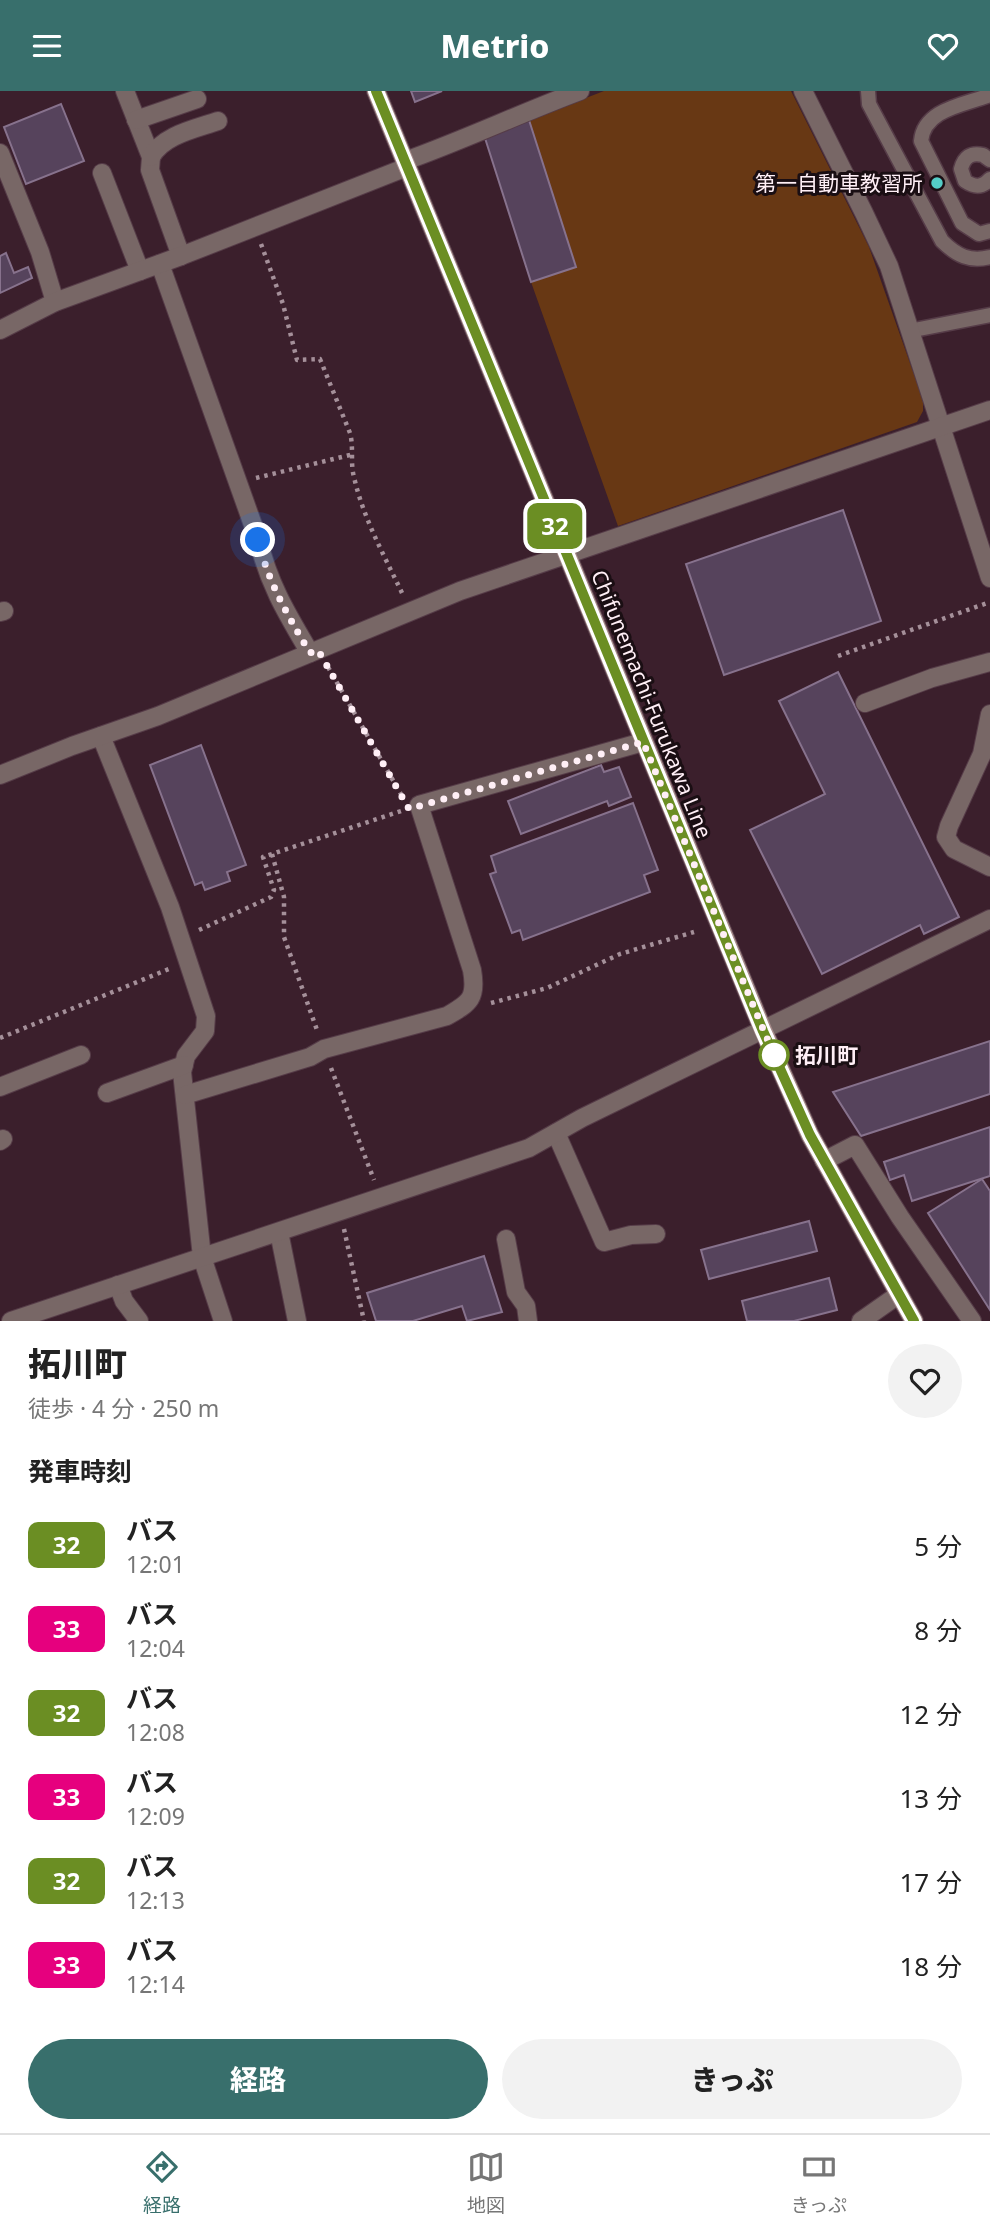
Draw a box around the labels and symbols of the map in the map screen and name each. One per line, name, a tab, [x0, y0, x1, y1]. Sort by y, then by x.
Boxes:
place label: 第一自動車教習所	[755, 169, 923, 197]
marker: 第一自動車教習所	[929, 175, 945, 191]
line badge: 32	[524, 503, 586, 549]
your location	[240, 522, 275, 557]
street label: Chifunemachi-Furukawa Line	[585, 566, 719, 842]
marker: 拓川町	[759, 1040, 789, 1070]
place label: 拓川町	[795, 1041, 858, 1069]

